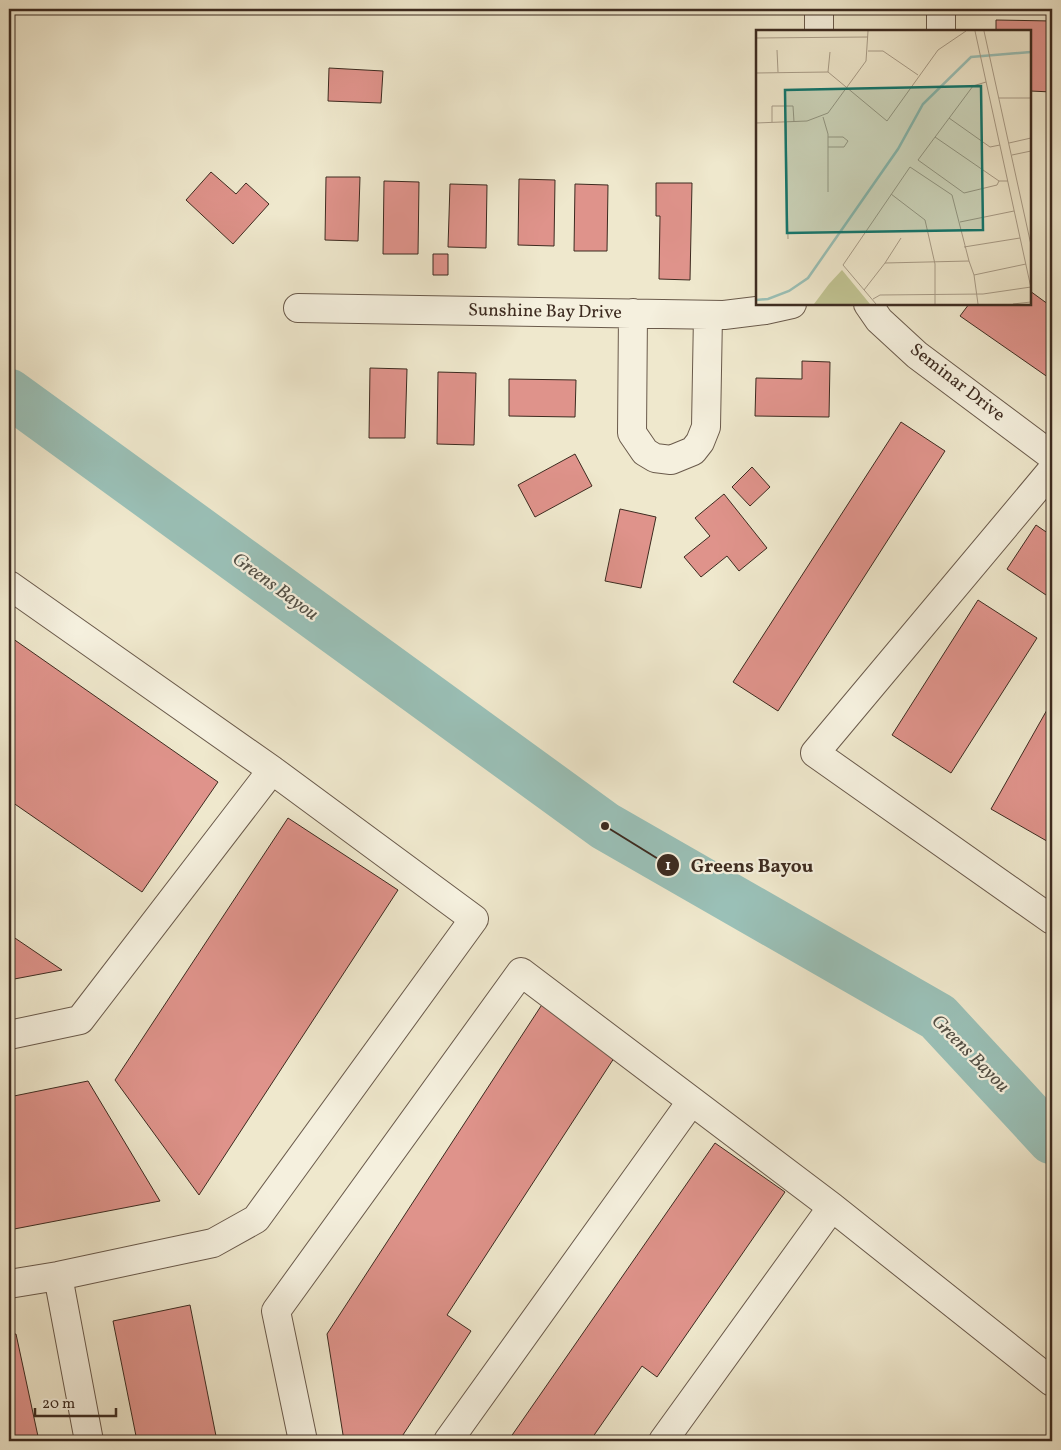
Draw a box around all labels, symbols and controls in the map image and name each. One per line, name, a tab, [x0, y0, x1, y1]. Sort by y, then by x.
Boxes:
inset map	[756, 30, 1031, 305]
street label: Sunshine Bay Drive	[468, 298, 622, 326]
street label: Seminar Drive	[904, 338, 1010, 428]
water label: Greens Bayou	[227, 547, 324, 627]
callout: Greens Bayou	[656, 848, 823, 882]
text: Greens Bayou	[691, 854, 814, 880]
text: 1	[665, 856, 671, 877]
water label: Greens Bayou	[925, 1009, 1015, 1099]
scale bar	[35, 1385, 116, 1417]
text: 20 m	[42, 1394, 75, 1415]

